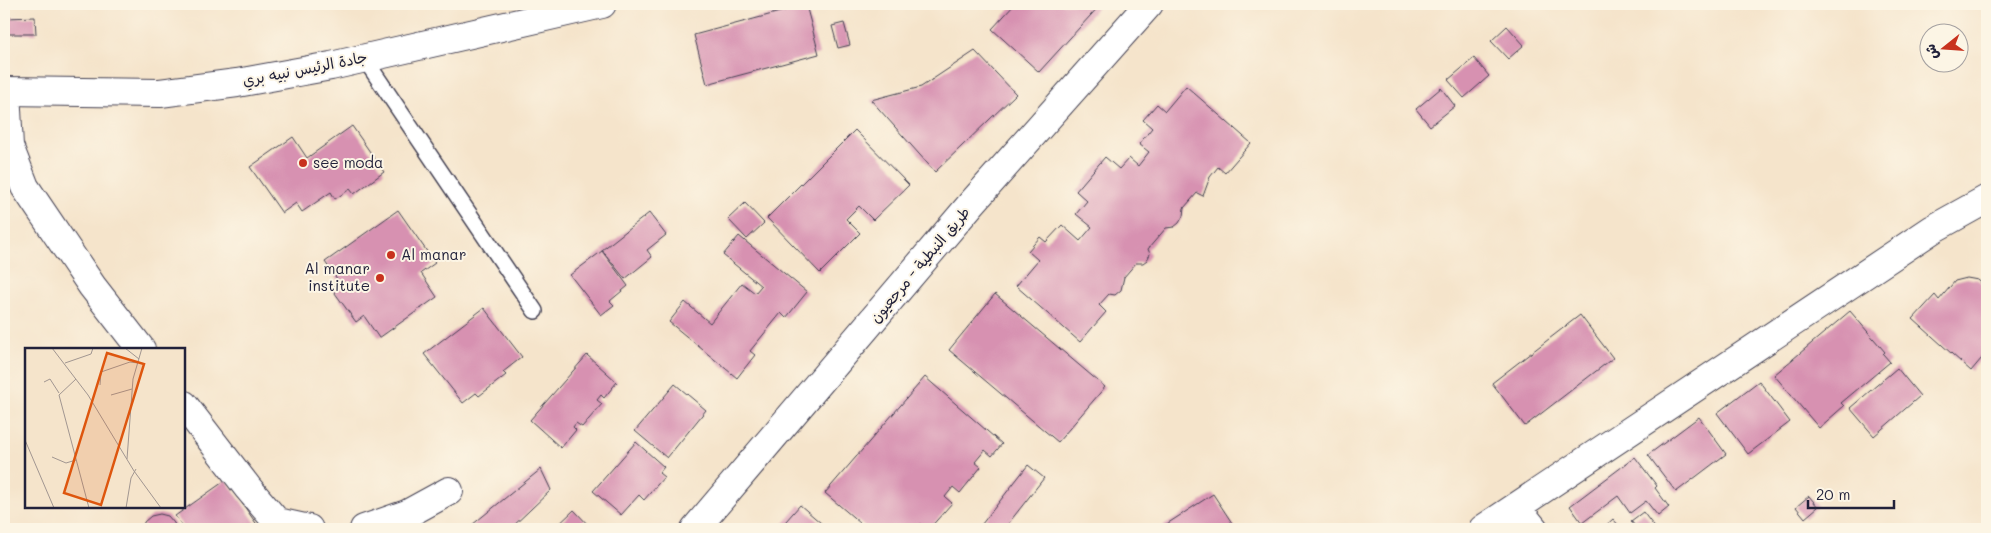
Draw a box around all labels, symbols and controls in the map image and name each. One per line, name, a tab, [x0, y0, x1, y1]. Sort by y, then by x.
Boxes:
north arrow	[1918, 22, 1968, 72]
text: ش	[1920, 42, 1942, 62]
street label: جادة الرئيس نبيه بري	[241, 46, 369, 92]
place label: see moda	[313, 152, 383, 172]
marker: see moda	[297, 157, 309, 169]
street label: طريق النبطية - مرجعيون	[865, 202, 974, 327]
place label: Al manar	[401, 244, 466, 264]
marker: Al manar	[385, 249, 397, 261]
place label: Al manar institute	[305, 258, 370, 295]
marker: Al manar institute	[374, 272, 386, 284]
inset map	[25, 348, 185, 508]
scale bar	[1808, 478, 1895, 510]
text: 20 m	[1816, 484, 1850, 504]

